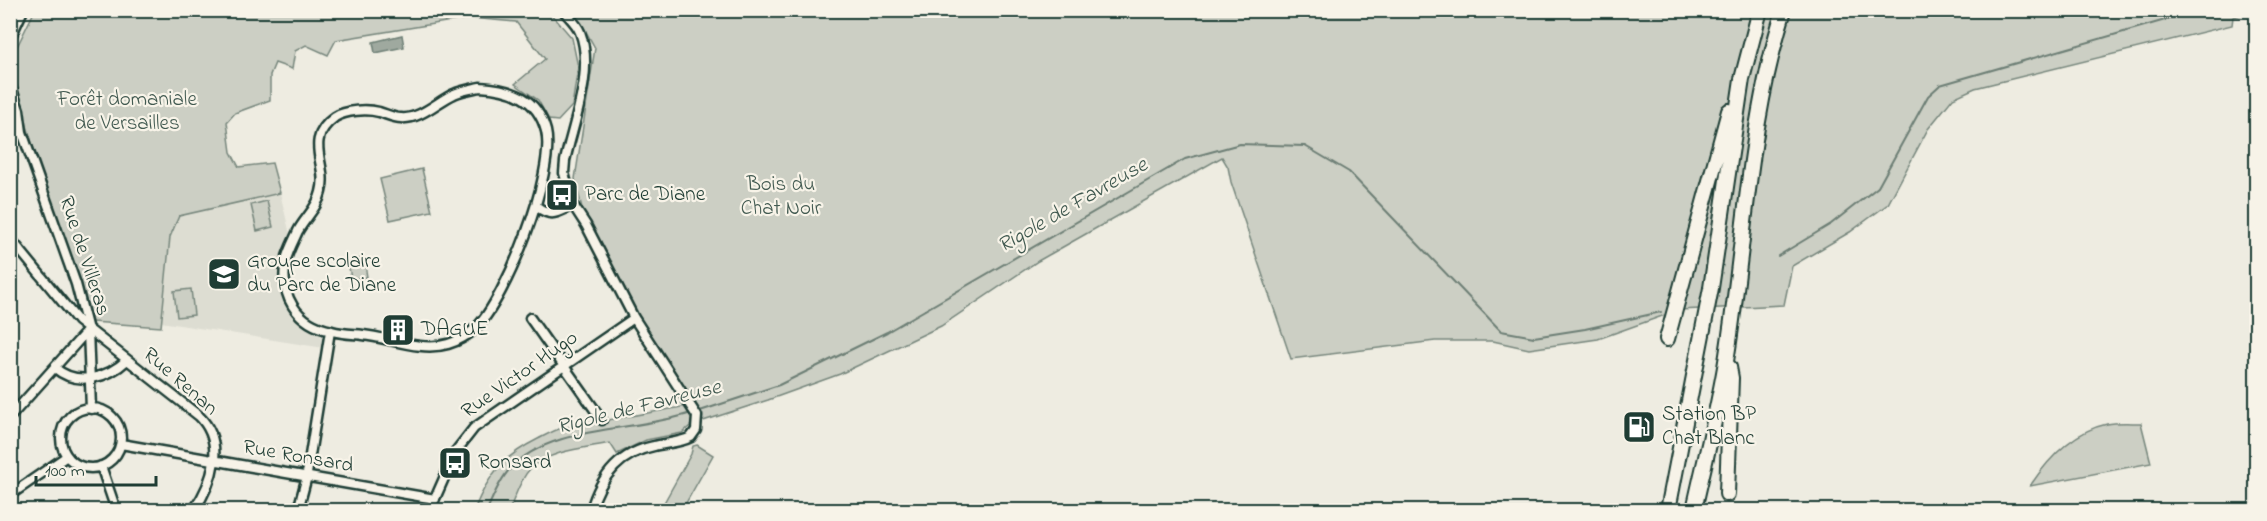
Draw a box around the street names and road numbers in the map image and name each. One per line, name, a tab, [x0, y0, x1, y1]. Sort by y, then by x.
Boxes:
street label: Rue de Villeras	[51, 192, 117, 320]
street label: Rue Victor Hugo	[455, 324, 586, 428]
street label: Rue Renan	[136, 341, 224, 423]
street label: Rue Ronsard	[241, 433, 356, 481]

